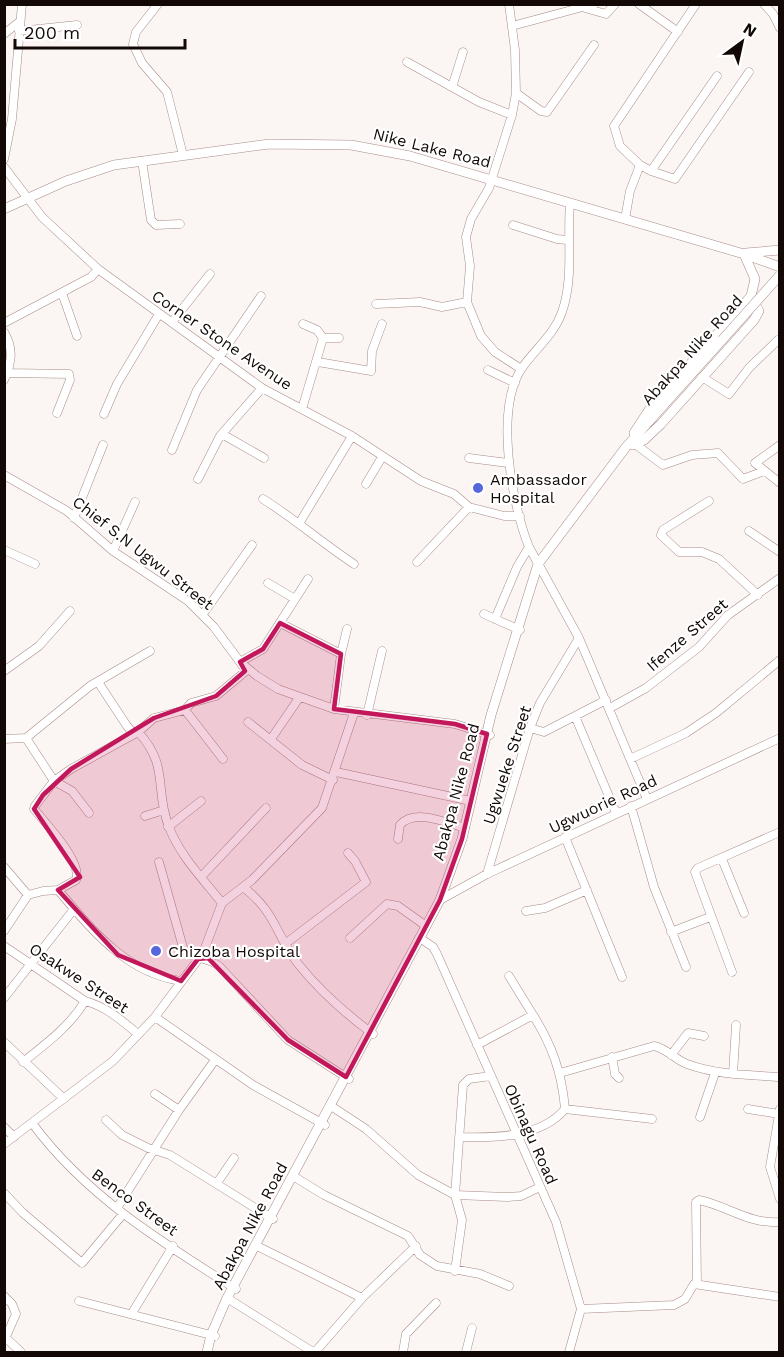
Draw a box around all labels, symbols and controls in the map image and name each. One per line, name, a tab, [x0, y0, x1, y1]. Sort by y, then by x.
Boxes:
scale bar	[15, 12, 184, 50]
north arrow	[712, 12, 772, 72]
text: N	[740, 19, 760, 41]
text: 200 m	[24, 22, 80, 43]
street label: Nike Lake Road	[371, 124, 493, 172]
street label: Corner Stone Avenue	[148, 286, 296, 394]
street label: Abakpa Nike Road	[638, 291, 746, 409]
place label: Ambassador Hospital	[490, 470, 587, 507]
marker: Ambassador Hospital	[471, 481, 485, 495]
street label: Chief S.N Ugwu Street	[69, 492, 217, 614]
street label: Ifenze Street	[643, 594, 732, 675]
street label: Ugwueke Street	[479, 703, 535, 827]
street label: Abakpa Nike Road	[429, 721, 483, 863]
street label: Ugwuorie Road	[546, 771, 660, 837]
street label: Osakwe Street	[26, 939, 132, 1017]
place label: Chizoba Hospital	[168, 942, 300, 961]
marker: Chizoba Hospital	[149, 944, 163, 958]
street label: Obinagu Road	[500, 1081, 562, 1187]
street label: Abakpa Nike Road	[208, 1159, 292, 1293]
street label: Benco Street	[88, 1164, 182, 1240]

